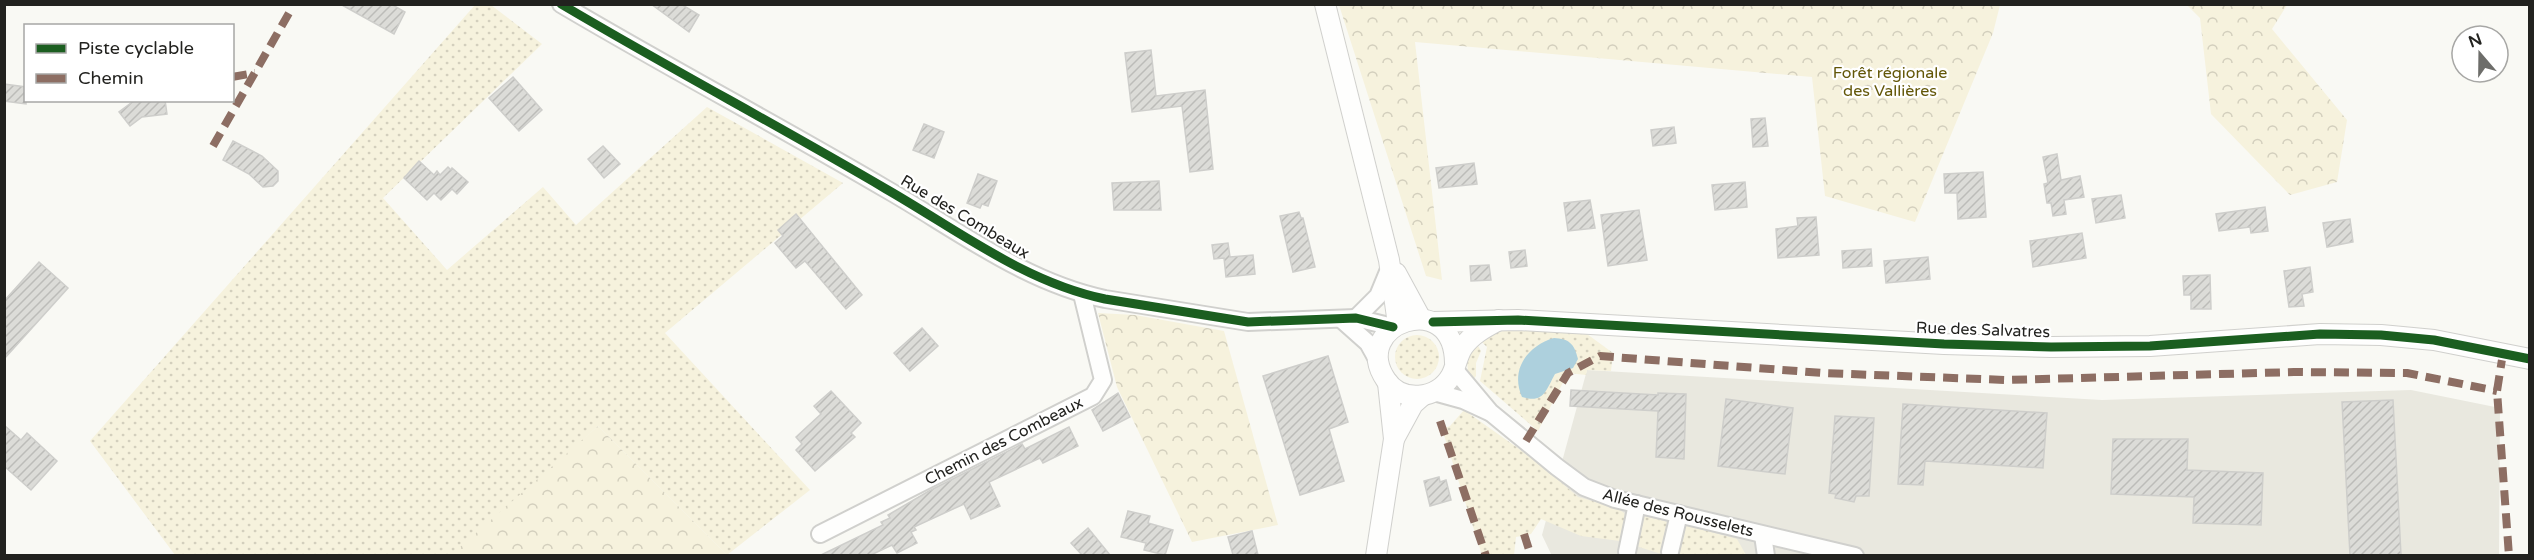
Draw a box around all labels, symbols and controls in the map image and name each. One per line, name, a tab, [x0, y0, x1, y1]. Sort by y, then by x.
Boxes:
legend	[24, 24, 234, 102]
north arrow	[2450, 24, 2510, 84]
text: N	[2466, 29, 2485, 52]
text: Piste cyclable	[78, 37, 194, 59]
park label: Forêt régionale des Vallières	[1833, 63, 1947, 101]
text: Chemin	[78, 67, 144, 89]
street label: Rue des Combeaux	[897, 171, 1033, 263]
street label: Rue des Salvatres	[1916, 318, 2050, 342]
street label: Chemin des Combeaux	[921, 392, 1087, 490]
street label: Allée des Rousselets	[1600, 485, 1756, 541]

